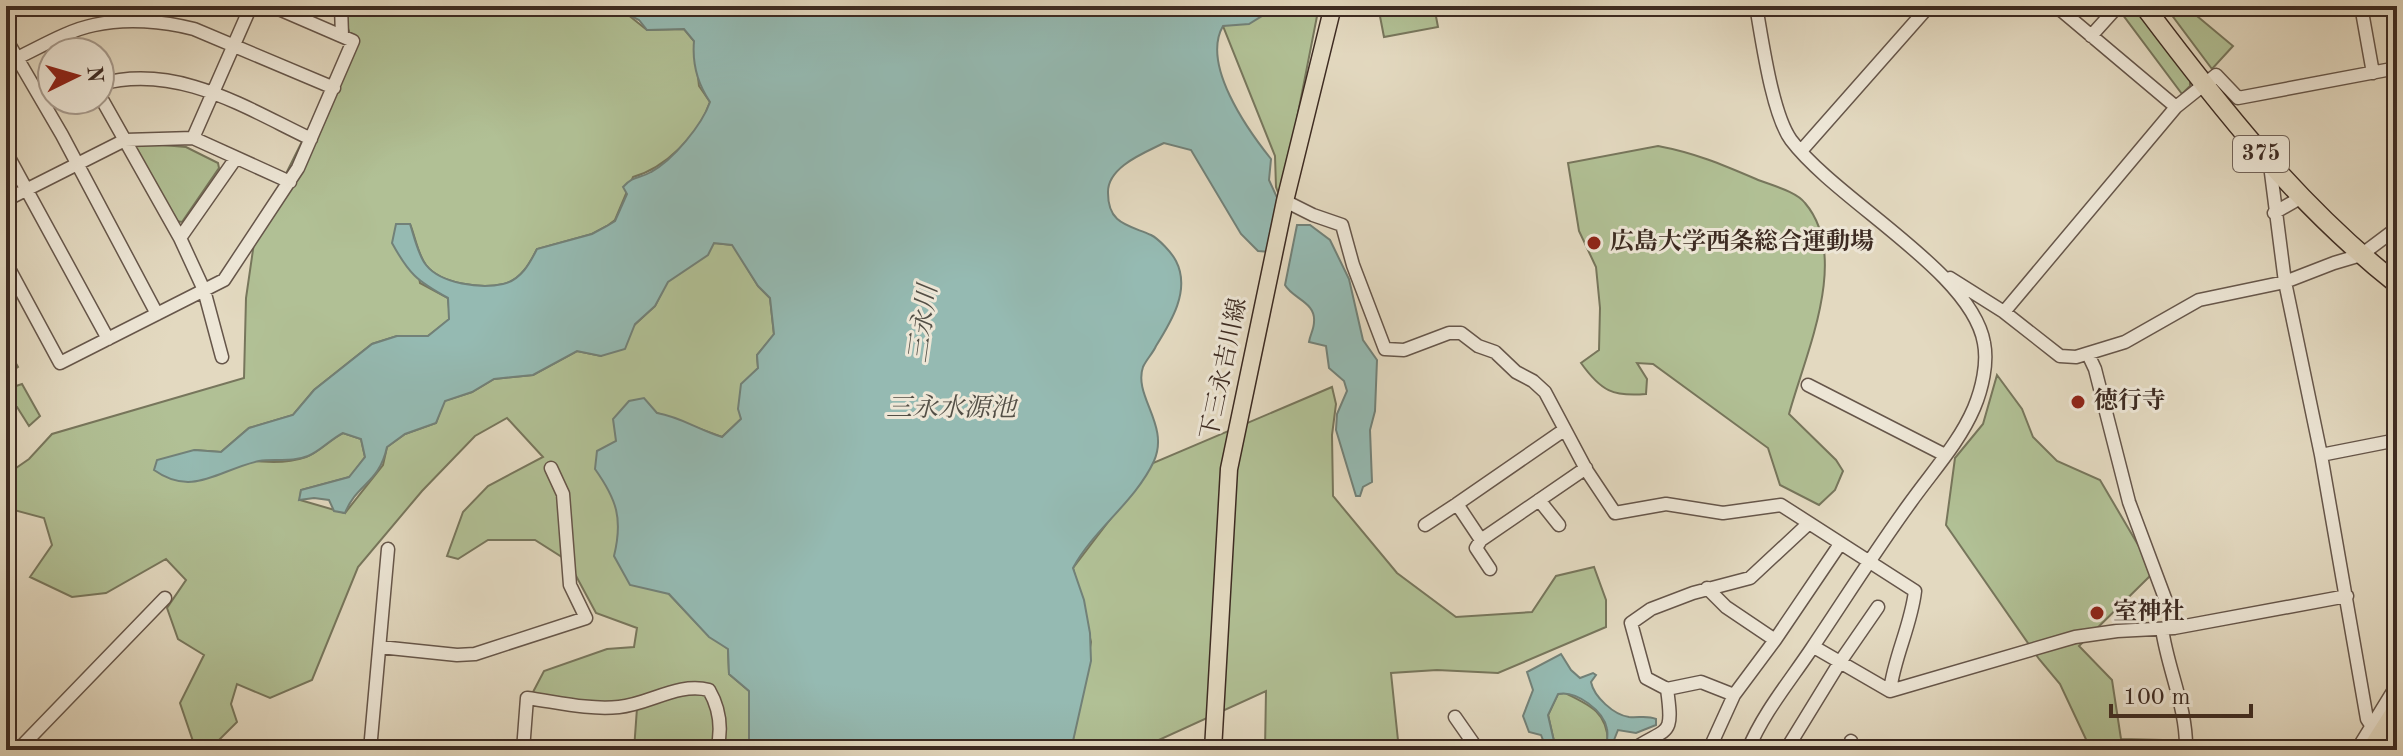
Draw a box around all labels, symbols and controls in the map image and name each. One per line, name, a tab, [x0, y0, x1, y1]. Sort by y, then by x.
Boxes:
north arrow	[36, 36, 116, 116]
text: N	[82, 65, 106, 84]
road number: 375	[2233, 136, 2289, 172]
place label: 広島大学西条総合運動場	[1610, 228, 1874, 255]
marker: 広島大学西条総合運動場	[1585, 234, 1603, 252]
water label: 三永川	[904, 280, 943, 364]
street label: 下三永吉川線	[1195, 295, 1252, 442]
place label: 徳行寺	[2094, 387, 2166, 414]
marker: 徳行寺	[2069, 393, 2087, 411]
water label: 三永水源池	[886, 394, 1019, 422]
place label: 室神社	[2113, 598, 2185, 625]
marker: 室神社	[2088, 604, 2106, 622]
scale bar	[2111, 668, 2251, 718]
text: 100 m	[2123, 686, 2191, 710]

